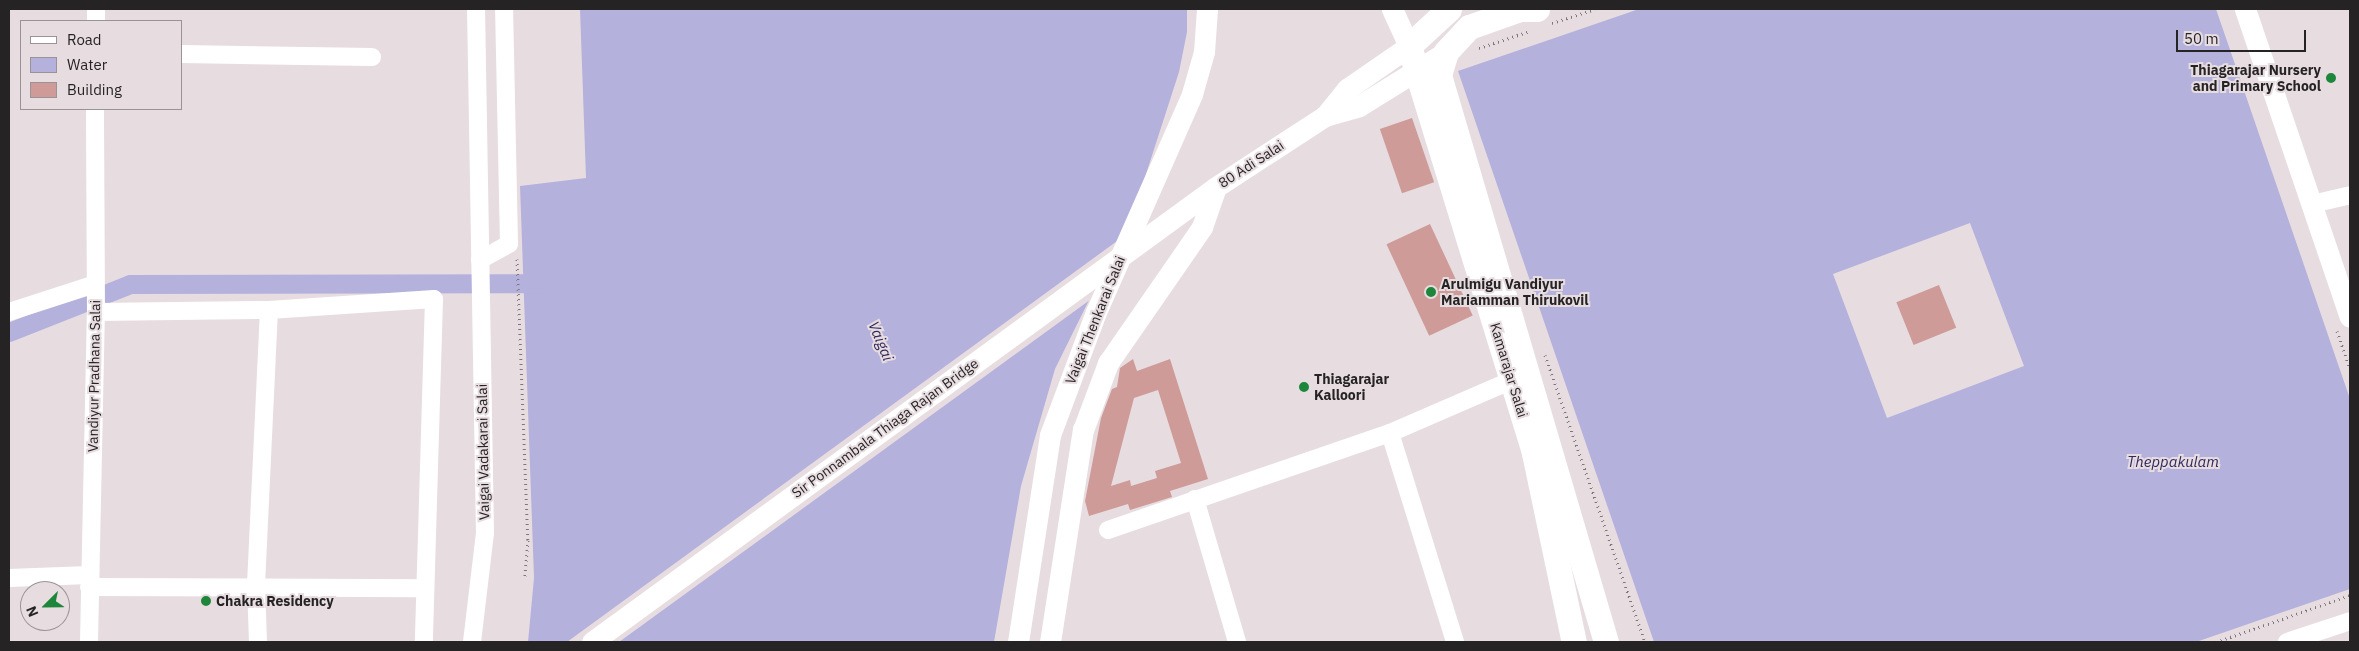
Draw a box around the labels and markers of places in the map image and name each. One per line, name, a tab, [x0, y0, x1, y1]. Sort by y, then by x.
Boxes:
place label: Thiagarajar Nursery and Primary School	[2190, 62, 2321, 94]
marker: Thiagarajar Nursery and Primary School	[2325, 72, 2337, 84]
place label: Arulmigu Vandiyur Mariamman Thirukovil	[1441, 276, 1588, 308]
marker: Arulmigu Vandiyur Mariamman Thirukovil	[1425, 286, 1437, 298]
place label: Thiagarajar Kalloori	[1314, 371, 1389, 404]
marker: Thiagarajar Kalloori	[1298, 381, 1310, 393]
place label: Chakra Residency	[216, 593, 334, 609]
marker: Chakra Residency	[200, 595, 212, 607]

